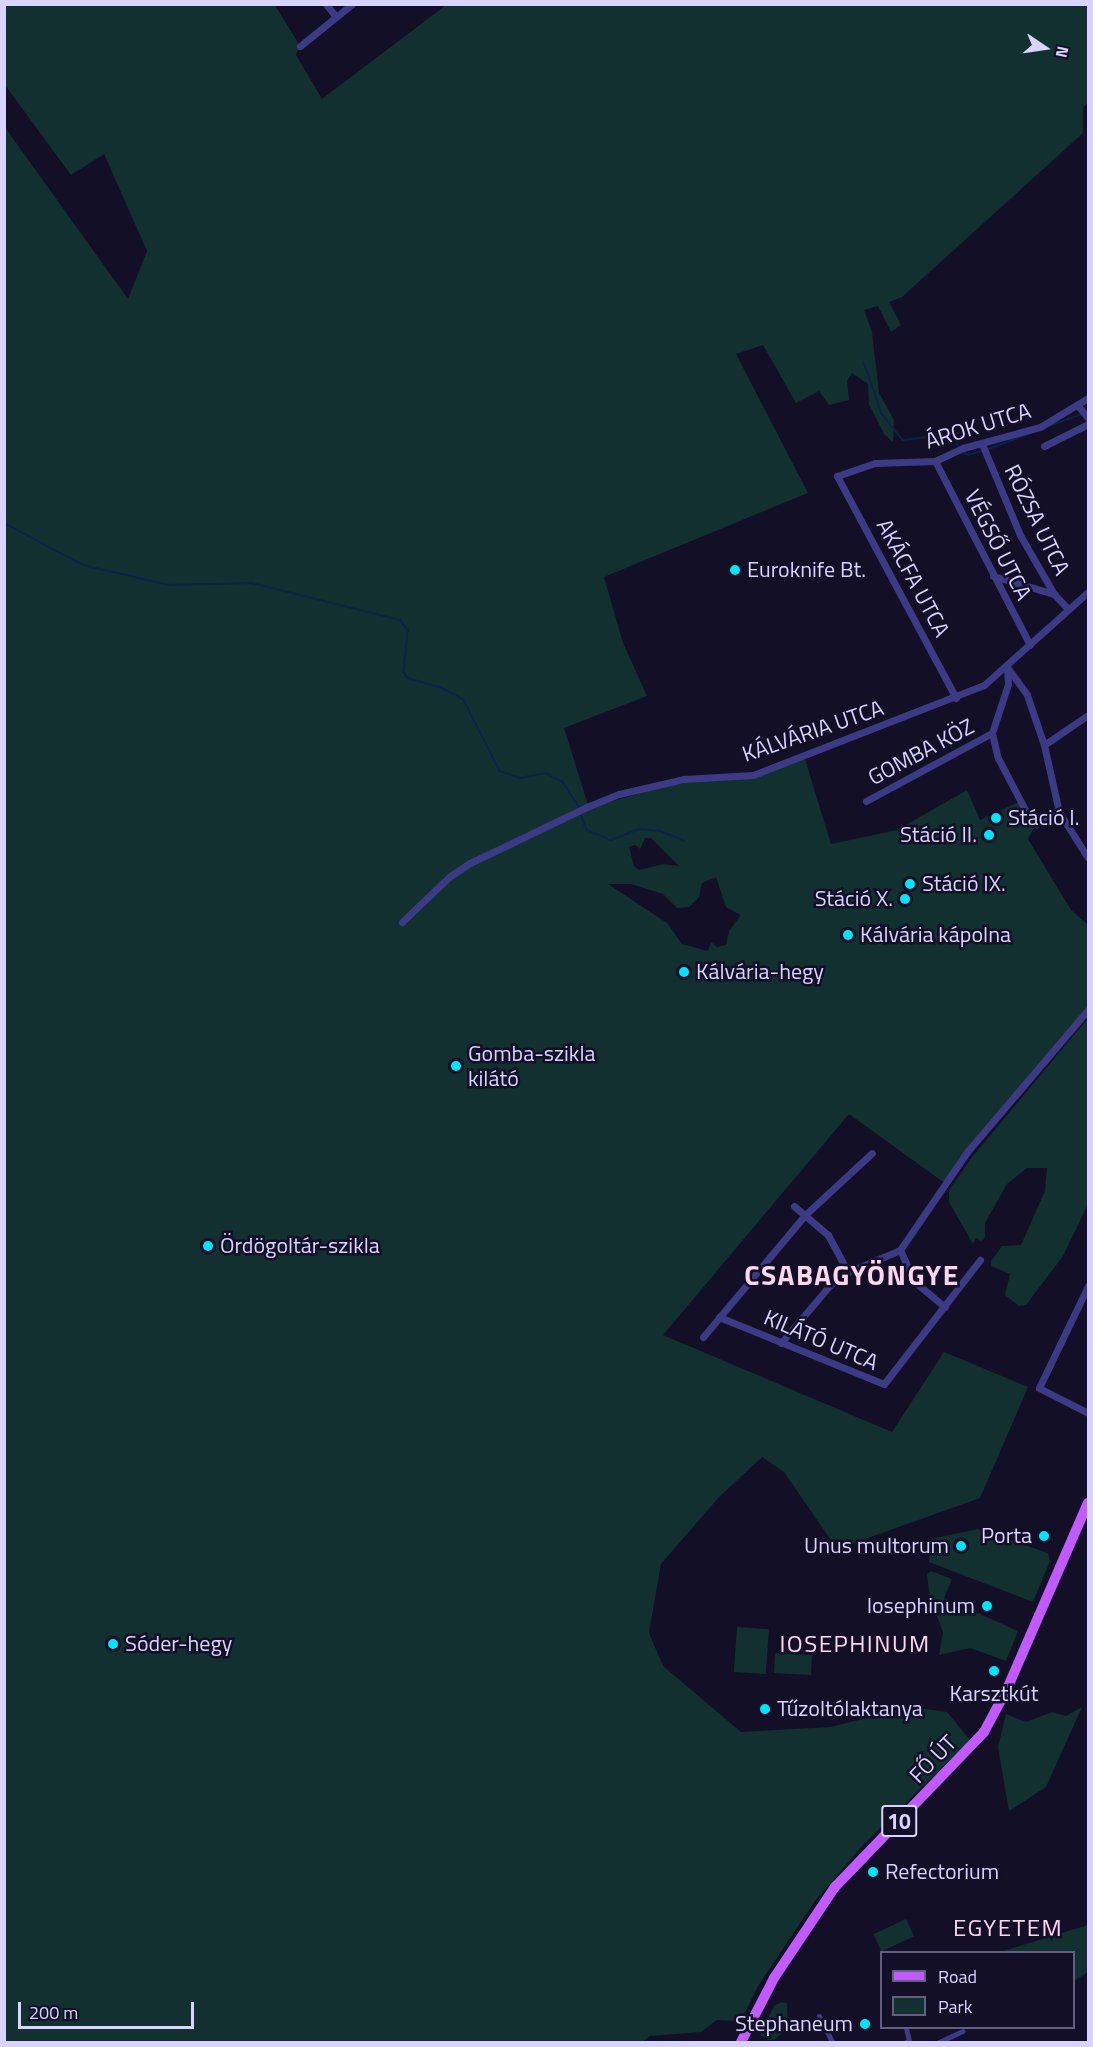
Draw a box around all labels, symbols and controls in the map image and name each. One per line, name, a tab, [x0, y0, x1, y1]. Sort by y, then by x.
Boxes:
north arrow	[1015, 18, 1075, 78]
text: N	[1050, 44, 1075, 60]
street label: ÁROK UTCA	[922, 397, 1034, 455]
street label: RÓZSA UTCA	[999, 460, 1075, 580]
street label: VÉGSŐ UTCA	[959, 485, 1037, 605]
street label: AKÁCFA UTCA	[871, 515, 955, 641]
place label: Euroknife Bt.	[747, 557, 866, 583]
marker: Euroknife Bt.	[728, 563, 742, 577]
street label: KÁLVÁRIA UTCA	[739, 694, 887, 768]
street label: GOMBA KÖZ	[864, 713, 978, 791]
place label: Stáció I.	[1008, 805, 1079, 831]
marker: Stáció I.	[989, 811, 1003, 825]
place label: Stáció II.	[900, 822, 977, 848]
marker: Stáció II.	[982, 828, 996, 842]
place label: Stáció IX.	[922, 871, 1006, 897]
marker: Stáció IX.	[903, 877, 917, 891]
place label: Stáció X.	[815, 886, 893, 912]
marker: Stáció X.	[898, 892, 912, 906]
place label: Kálvária kápolna	[860, 922, 1011, 948]
marker: Kálvária kápolna	[841, 928, 855, 942]
place label: Kálvária-hegy	[696, 959, 824, 985]
marker: Kálvária-hegy	[677, 965, 691, 979]
place label: Gomba-szikla kilátó	[468, 1040, 595, 1092]
marker: Gomba-szikla kilátó	[449, 1059, 463, 1073]
place label: Ördögoltár-szikla	[220, 1233, 380, 1259]
marker: Ördögoltár-szikla	[201, 1239, 215, 1253]
district label: CSABAGYÖNGYE	[744, 1258, 960, 1292]
street label: KILÁTÓ UTCA	[760, 1304, 882, 1376]
place label: Porta	[981, 1523, 1032, 1549]
marker: Porta	[1037, 1529, 1051, 1543]
place label: Unus multorum	[804, 1533, 949, 1559]
marker: Unus multorum	[954, 1539, 968, 1553]
place label: Iosephinum	[867, 1593, 975, 1619]
marker: Iosephinum	[980, 1599, 994, 1613]
district label: IOSEPHINUM	[779, 1630, 931, 1658]
place label: Sóder-hegy	[125, 1631, 232, 1657]
marker: Sóder-hegy	[106, 1637, 120, 1651]
marker: Karsztkút	[987, 1664, 1001, 1678]
place label: Karsztkút	[949, 1681, 1039, 1707]
place label: Tűzoltólaktanya	[777, 1696, 923, 1722]
marker: Tűzoltólaktanya	[758, 1702, 772, 1716]
street label: FŐ ÚT	[904, 1730, 962, 1788]
road number: 10	[881, 1803, 917, 1839]
place label: Refectorium	[885, 1859, 999, 1885]
marker: Refectorium	[866, 1865, 880, 1879]
district label: EGYETEM	[953, 1914, 1063, 1942]
legend	[880, 1951, 1075, 2029]
text: Road	[938, 1963, 977, 1990]
scale bar	[21, 1990, 196, 2028]
text: Park	[938, 1993, 972, 2020]
text: 200 m	[29, 1999, 78, 2026]
place label: Stephaneum	[735, 2011, 853, 2037]
marker: Stephaneum	[858, 2017, 872, 2031]

